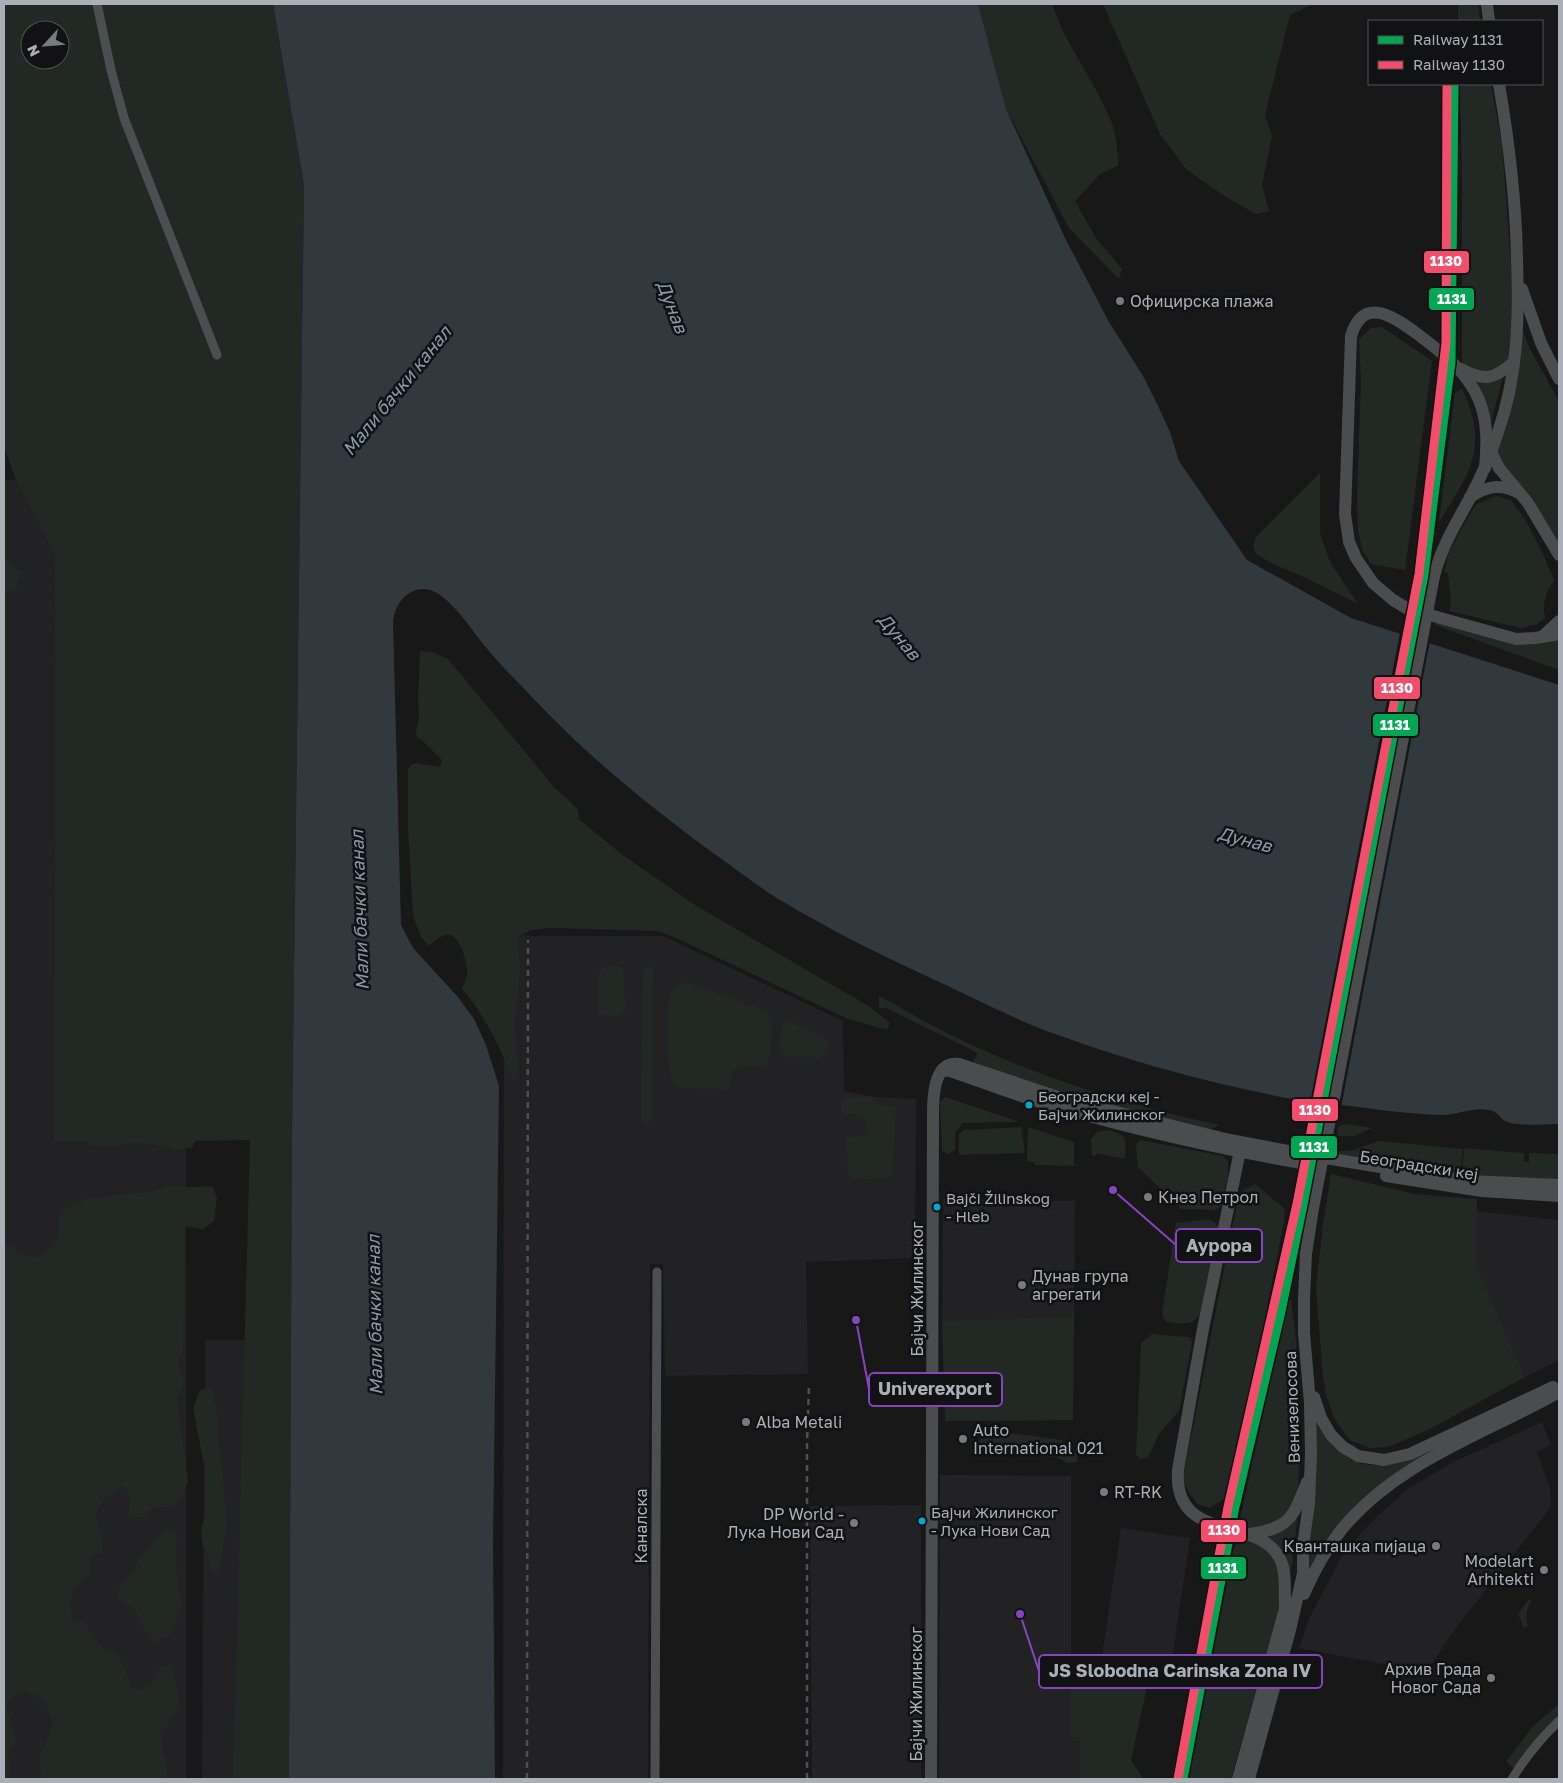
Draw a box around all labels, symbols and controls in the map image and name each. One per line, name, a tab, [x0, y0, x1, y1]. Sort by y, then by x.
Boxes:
north arrow	[20, 20, 70, 70]
legend	[1368, 20, 1543, 85]
text: Railway 1131	[1413, 30, 1503, 48]
text: N	[23, 42, 43, 59]
text: Railway 1130	[1413, 55, 1505, 73]
line badge: 1130	[1423, 250, 1470, 274]
text: 1130	[1430, 252, 1462, 269]
water label: Дунав	[653, 276, 693, 337]
line badge: 1131	[1428, 287, 1475, 311]
text: 1131	[1437, 290, 1467, 307]
place label: Официрска плажа	[1130, 291, 1273, 311]
marker: Официрска плажа	[1114, 295, 1126, 307]
water label: Мали бачки канал	[337, 320, 456, 460]
water label: Дунав	[873, 608, 926, 665]
line badge: 1130	[1373, 676, 1421, 700]
text: 1130	[1381, 679, 1413, 696]
line badge: 1131	[1372, 713, 1419, 737]
text: 1131	[1380, 716, 1410, 733]
water label: Дунав	[1215, 821, 1275, 857]
water label: Мали бачки канал	[345, 828, 373, 991]
place label: Београдски кеј - Бајчи Жилинског	[1038, 1087, 1165, 1123]
line badge: 1130	[1291, 1098, 1339, 1122]
marker: Београдски кеј - Бајчи Жилинског	[1024, 1100, 1034, 1110]
text: 1130	[1299, 1101, 1331, 1118]
line badge: 1131	[1290, 1135, 1338, 1159]
text: 1131	[1299, 1138, 1329, 1155]
street label: Београдски кеј	[1358, 1146, 1480, 1184]
place label: Кнез Петрол	[1158, 1187, 1258, 1207]
place label: Bajči Žilinskog - Hleb	[946, 1189, 1050, 1225]
marker: Кнез Петрол	[1142, 1191, 1154, 1203]
marker: Bajči Žilinskog - Hleb	[932, 1202, 942, 1212]
street label: Бајчи Жилинског	[907, 1221, 927, 1357]
callout: Аурора	[1176, 1229, 1262, 1262]
water label: Мали бачки канал	[362, 1233, 386, 1395]
text: Аурора	[1186, 1234, 1252, 1256]
place label: Дунав група агрегати	[1032, 1266, 1129, 1304]
marker: Дунав група агрегати	[1016, 1279, 1028, 1291]
street label: Венизелосова	[1280, 1350, 1304, 1464]
callout: Univerexport	[869, 1373, 1002, 1406]
text: Univerexport	[878, 1377, 992, 1399]
place label: Alba Metali	[756, 1412, 842, 1432]
marker: Alba Metali	[740, 1416, 752, 1428]
place label: Auto International 021	[973, 1420, 1104, 1458]
marker: Auto International 021	[957, 1433, 969, 1445]
place label: RT-RK	[1114, 1482, 1162, 1502]
marker: RT-RK	[1098, 1486, 1110, 1498]
street label: Каналска	[631, 1488, 651, 1564]
place label: Бајчи Жилинског - Лука Нови Сад	[931, 1503, 1058, 1539]
place label: DP World - Лука Нови Сад	[727, 1504, 844, 1542]
marker: Бајчи Жилинског - Лука Нови Сад	[917, 1516, 927, 1526]
marker: DP World - Лука Нови Сад	[848, 1517, 860, 1529]
line badge: 1130	[1200, 1519, 1247, 1543]
text: 1130	[1208, 1521, 1240, 1538]
place label: Кванташка пијаца	[1284, 1536, 1426, 1556]
marker: Кванташка пијаца	[1430, 1540, 1442, 1552]
place label: Modelart Arhitekti	[1464, 1551, 1534, 1589]
line badge: 1131	[1200, 1556, 1247, 1580]
text: 1131	[1208, 1559, 1238, 1576]
marker: Modelart Arhitekti	[1538, 1564, 1550, 1576]
street label: Бајчи Жилинског	[906, 1626, 926, 1762]
callout: JS Slobodna Carinska Zona IV	[1039, 1655, 1322, 1688]
text: JS Slobodna Carinska Zona IV	[1049, 1659, 1311, 1681]
place label: Архив Града Новог Сада	[1384, 1659, 1481, 1697]
marker: Архив Града Новог Сада	[1485, 1672, 1497, 1684]

